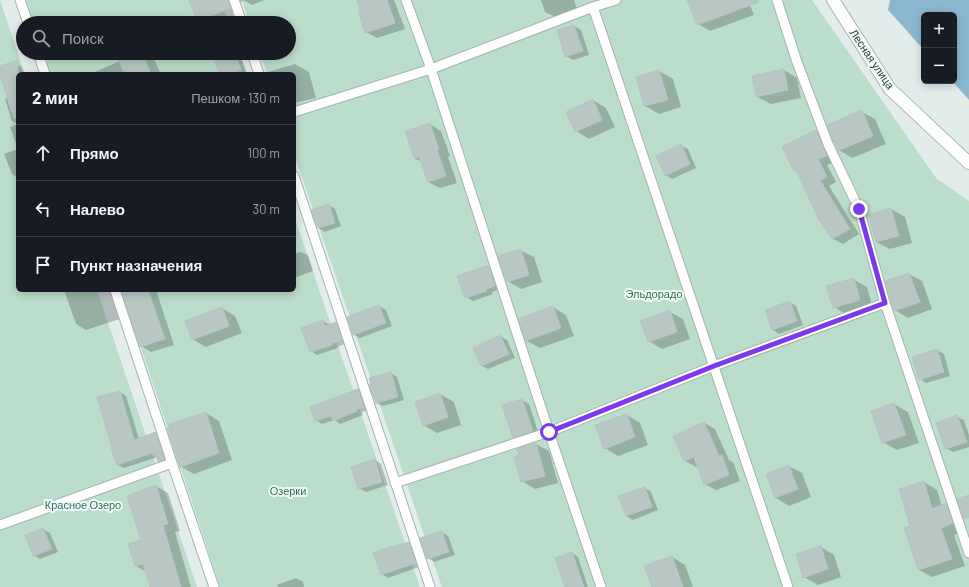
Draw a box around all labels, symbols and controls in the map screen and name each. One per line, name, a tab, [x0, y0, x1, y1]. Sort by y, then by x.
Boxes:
map controls	[921, 12, 957, 84]
button: +	[921, 12, 957, 48]
search box	[16, 16, 296, 60]
street label: Лесная улица	[848, 26, 898, 92]
icon: search	[30, 27, 52, 49]
text: Поиск	[62, 29, 104, 47]
button: −	[921, 48, 957, 84]
text: 2 мин	[32, 87, 78, 107]
text: Пешком · 130 m	[191, 90, 280, 106]
icon: ahead	[32, 142, 54, 164]
text: Прямо	[70, 144, 119, 162]
text: 100 m	[247, 145, 280, 161]
icon: left	[32, 198, 54, 220]
text: Налево	[70, 200, 125, 218]
route end	[850, 200, 868, 218]
text: 30 m	[253, 201, 280, 217]
icon: arrive	[32, 254, 54, 276]
text: Пункт назначения	[70, 256, 202, 274]
park label: Эльдорадо	[626, 287, 683, 300]
route start	[540, 423, 558, 441]
park label: Озерки	[270, 484, 306, 497]
park label: Красное Озеро	[45, 498, 121, 511]

